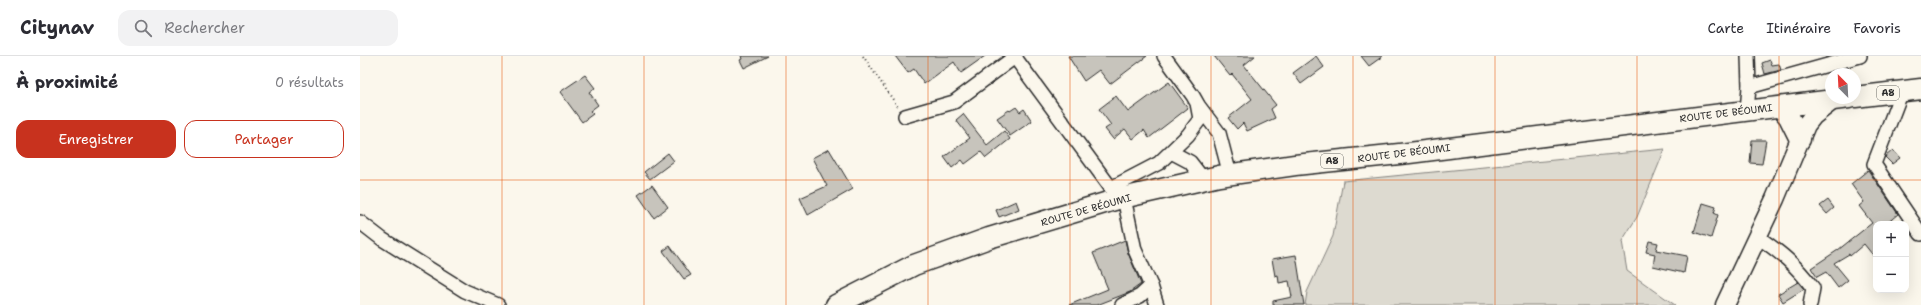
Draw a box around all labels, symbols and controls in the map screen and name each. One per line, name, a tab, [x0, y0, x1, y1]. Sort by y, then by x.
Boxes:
search box	[118, 10, 398, 46]
text: Citynav	[20, 15, 94, 40]
icon: search	[132, 17, 154, 39]
text: Rechercher	[164, 18, 245, 38]
text: Carte	[1707, 19, 1744, 37]
text: Itinéraire	[1766, 19, 1831, 37]
text: Favoris	[1853, 19, 1901, 37]
north arrow	[1825, 68, 1861, 104]
text: À proximité	[16, 71, 118, 93]
text: 0 résultats	[275, 74, 344, 91]
road number: A8	[1877, 86, 1899, 100]
street label: ROUTE DE BÉOUMI	[1679, 101, 1774, 125]
button: Enregistrer	[16, 120, 176, 158]
button: Partager	[184, 120, 344, 158]
street label: ROUTE DE BÉOUMI	[1357, 141, 1452, 165]
road number: A8	[1321, 154, 1343, 168]
street label: ROUTE DE BÉOUMI	[1039, 191, 1133, 229]
map controls	[1873, 221, 1909, 293]
button: +	[1873, 221, 1909, 257]
button: −	[1873, 257, 1909, 293]

